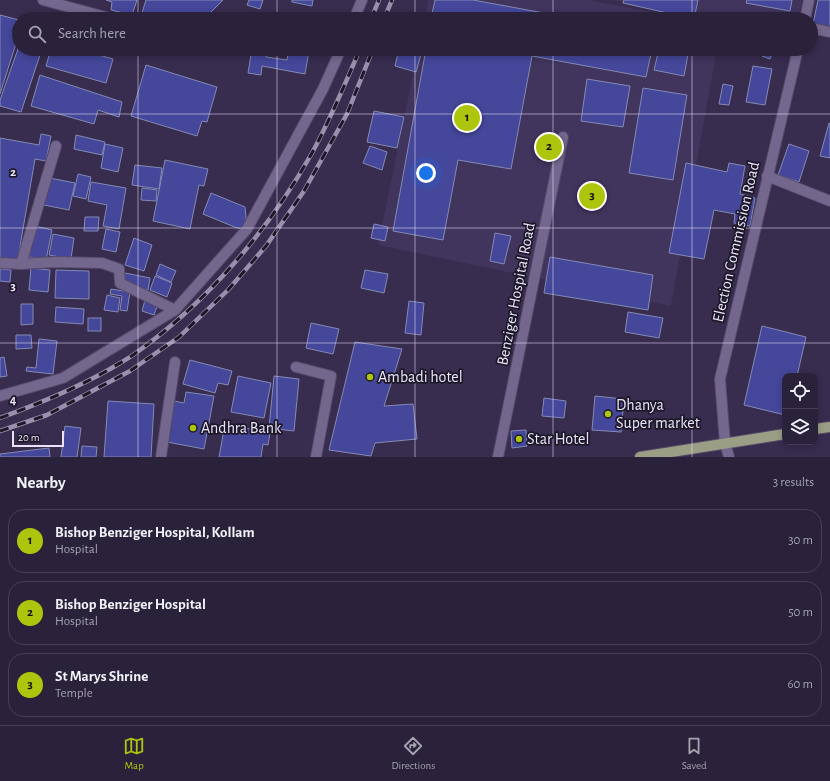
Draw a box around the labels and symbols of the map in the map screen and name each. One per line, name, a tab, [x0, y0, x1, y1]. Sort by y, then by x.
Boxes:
pin: 1	[454, 103, 480, 133]
pin: 2	[536, 132, 562, 162]
street label: Election Commission Road	[710, 160, 762, 324]
your location	[416, 163, 436, 183]
text: 2	[10, 166, 16, 179]
pin: 3	[579, 181, 605, 211]
street label: Benziger Hospital Road	[494, 221, 538, 367]
text: 3	[10, 280, 16, 293]
place label: Ambadi hotel	[378, 369, 463, 385]
marker: Ambadi hotel	[365, 372, 375, 382]
text: 4	[10, 394, 17, 407]
place label: Dhanya Super market	[616, 397, 700, 431]
marker: Dhanya Super market	[603, 409, 613, 419]
place label: Andhra Bank	[201, 420, 282, 436]
marker: Andhra Bank	[188, 423, 198, 433]
scale bar	[12, 429, 64, 448]
place label: Star Hotel	[527, 431, 589, 447]
marker: Star Hotel	[514, 434, 524, 444]

